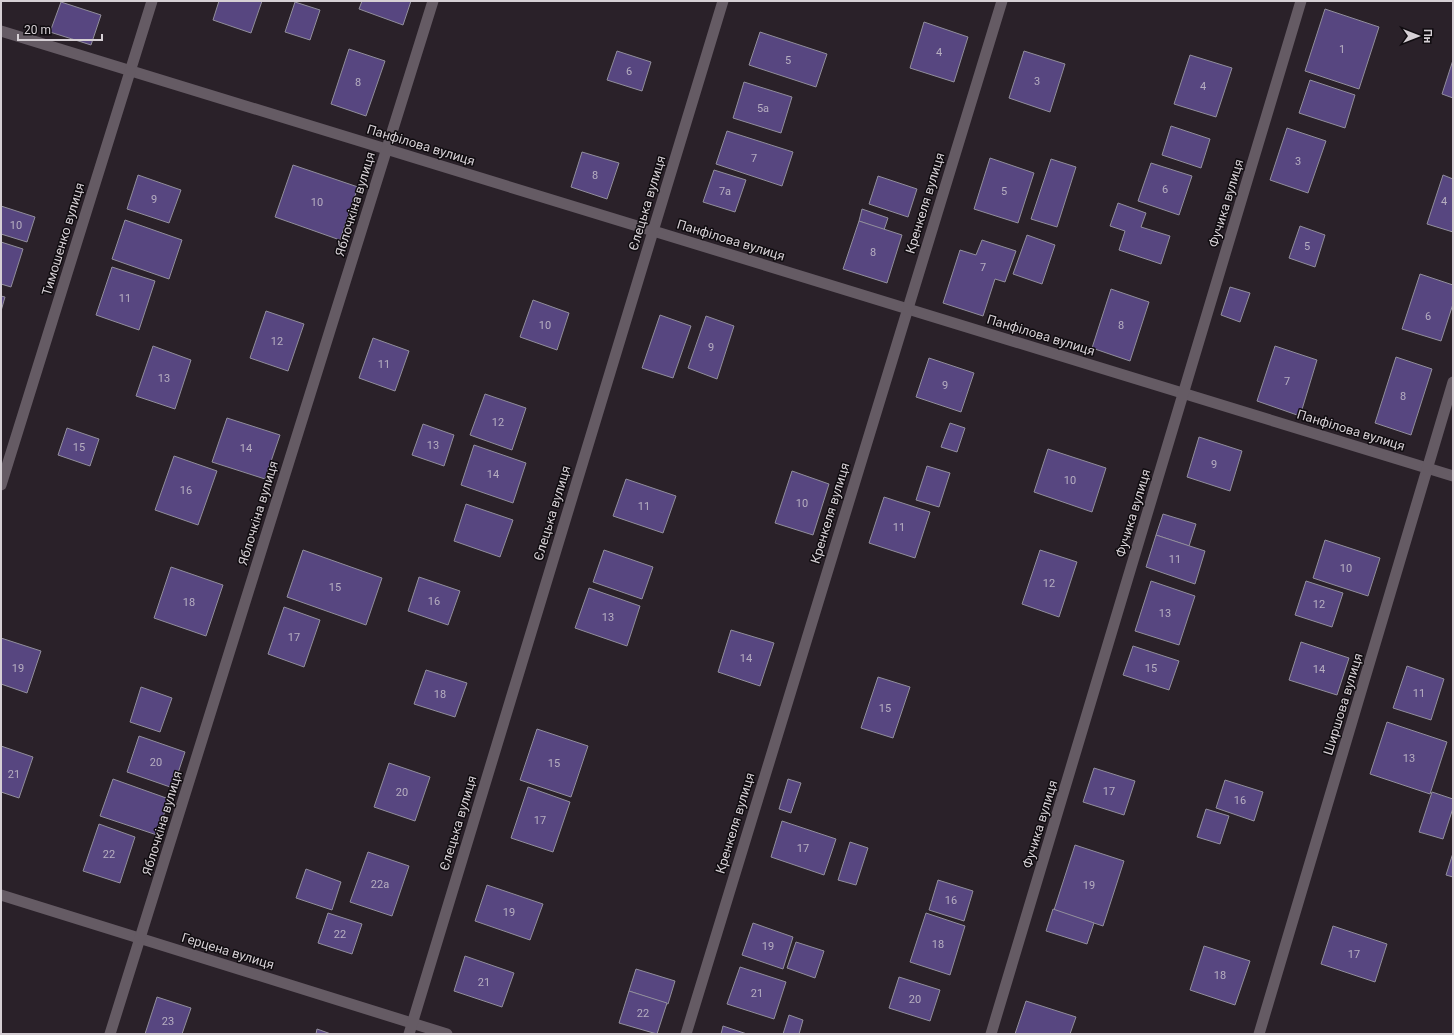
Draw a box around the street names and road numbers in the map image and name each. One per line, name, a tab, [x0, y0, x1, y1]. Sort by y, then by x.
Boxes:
street label: Панфілова вулиця	[365, 121, 477, 169]
street label: Яблочкіна вулиця	[332, 150, 378, 258]
street label: Кренкеля вулиця	[903, 151, 947, 255]
street label: Єлецька вулиця	[625, 154, 669, 252]
street label: Фучика вулиця	[1205, 157, 1247, 249]
street label: Тимошенко вулиця	[39, 181, 87, 297]
street label: Панфілова вулиця	[675, 216, 787, 264]
street label: Панфілова вулиця	[985, 311, 1097, 359]
street label: Панфілова вулиця	[1295, 406, 1407, 454]
street label: Яблочкіна вулиця	[235, 459, 281, 567]
street label: Кренкеля вулиця	[808, 461, 852, 565]
street label: Єлецька вулиця	[530, 464, 574, 562]
street label: Фучика вулиця	[1112, 467, 1154, 559]
street label: Ширшова вулиця	[1320, 651, 1366, 757]
street label: Яблочкіна вулиця	[139, 769, 185, 877]
street label: Кренкеля вулиця	[713, 771, 757, 875]
street label: Єлецька вулиця	[436, 774, 480, 872]
street label: Фучика вулиця	[1019, 778, 1061, 870]
street label: Герцена вулиця	[180, 930, 276, 972]

